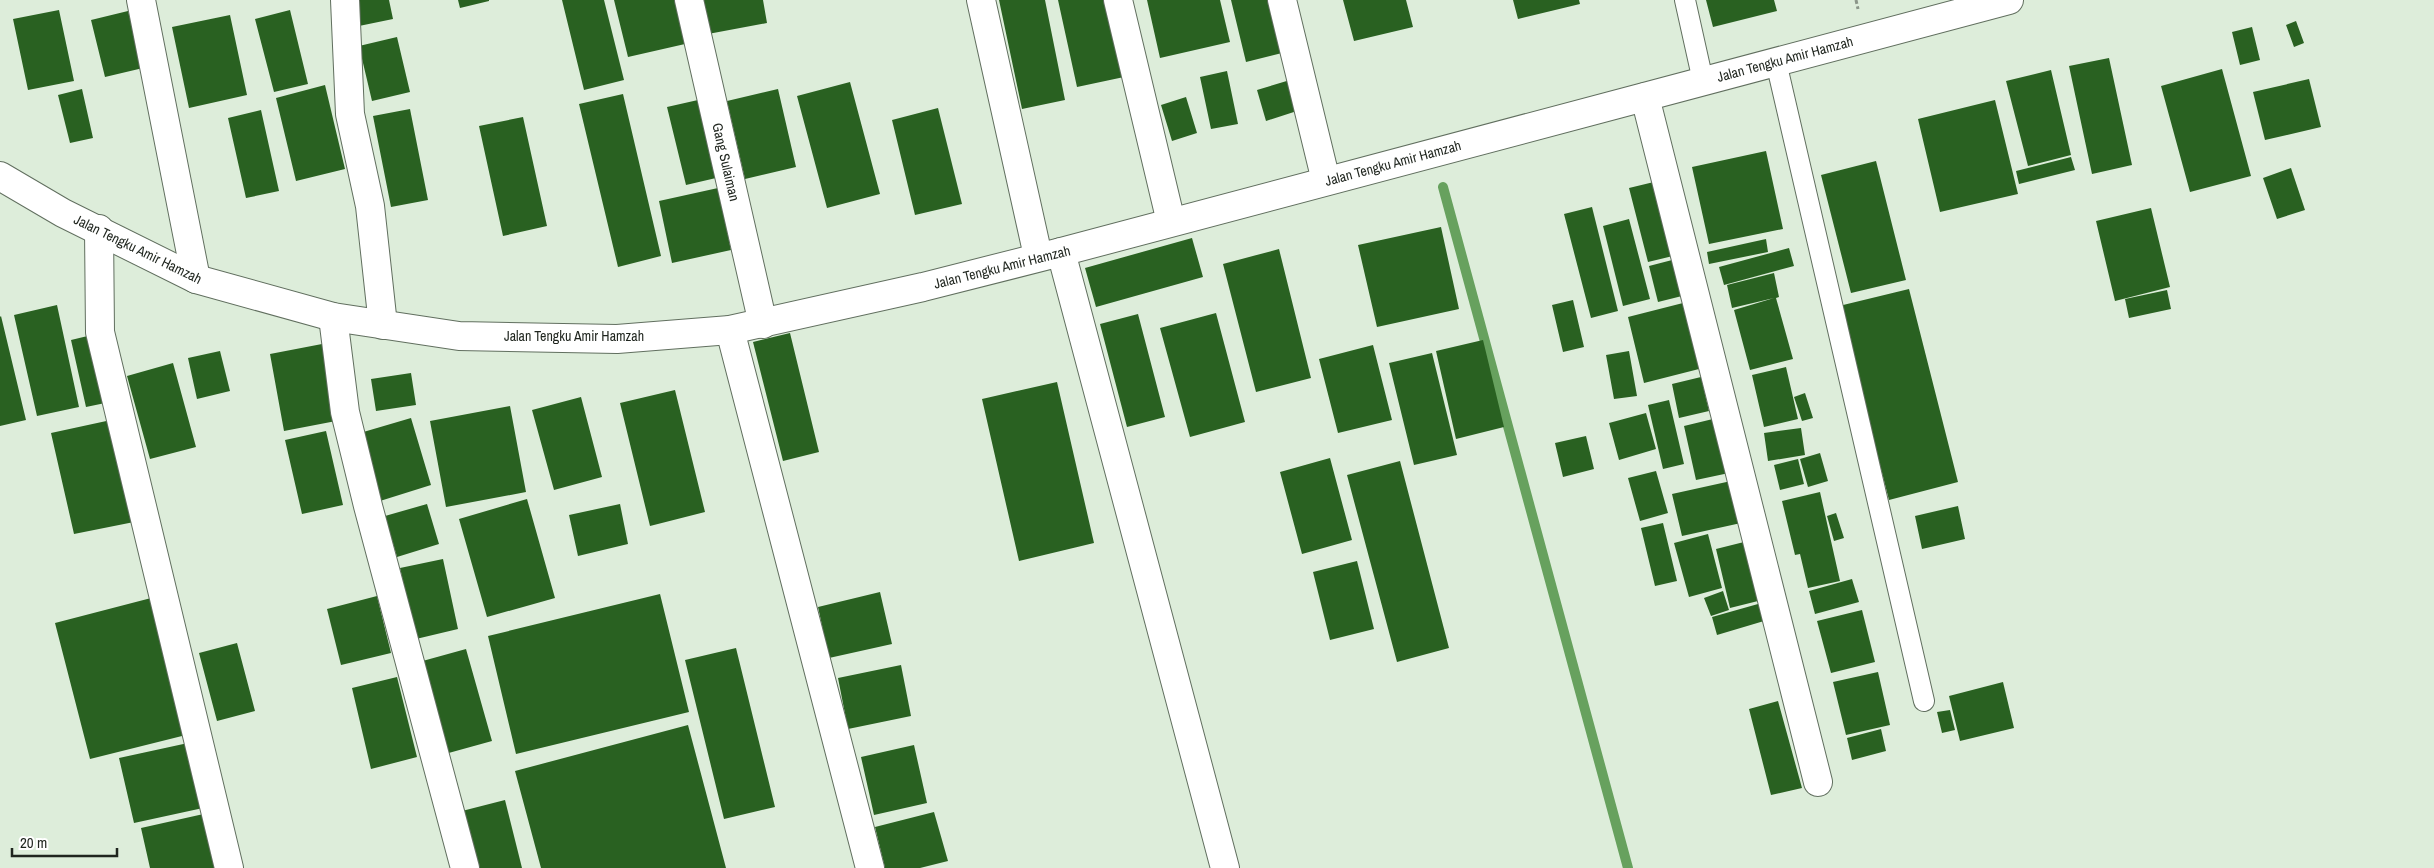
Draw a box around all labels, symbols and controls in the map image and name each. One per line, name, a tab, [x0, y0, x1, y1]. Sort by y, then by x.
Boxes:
street label: Jalan Tengku Amir Hamzah	[1715, 32, 1855, 86]
street label: Gang Sulaiman	[708, 121, 744, 203]
street label: Jalan Tengku Amir Hamzah	[1323, 136, 1463, 190]
street label: Jalan Tengku Amir Hamzah	[71, 210, 205, 288]
street label: Jalan Tengku Amir Hamzah	[932, 241, 1072, 293]
street label: Jalan Tengku Amir Hamzah	[504, 327, 644, 345]
scale bar	[12, 826, 118, 858]
text: 20 m	[20, 832, 47, 853]

